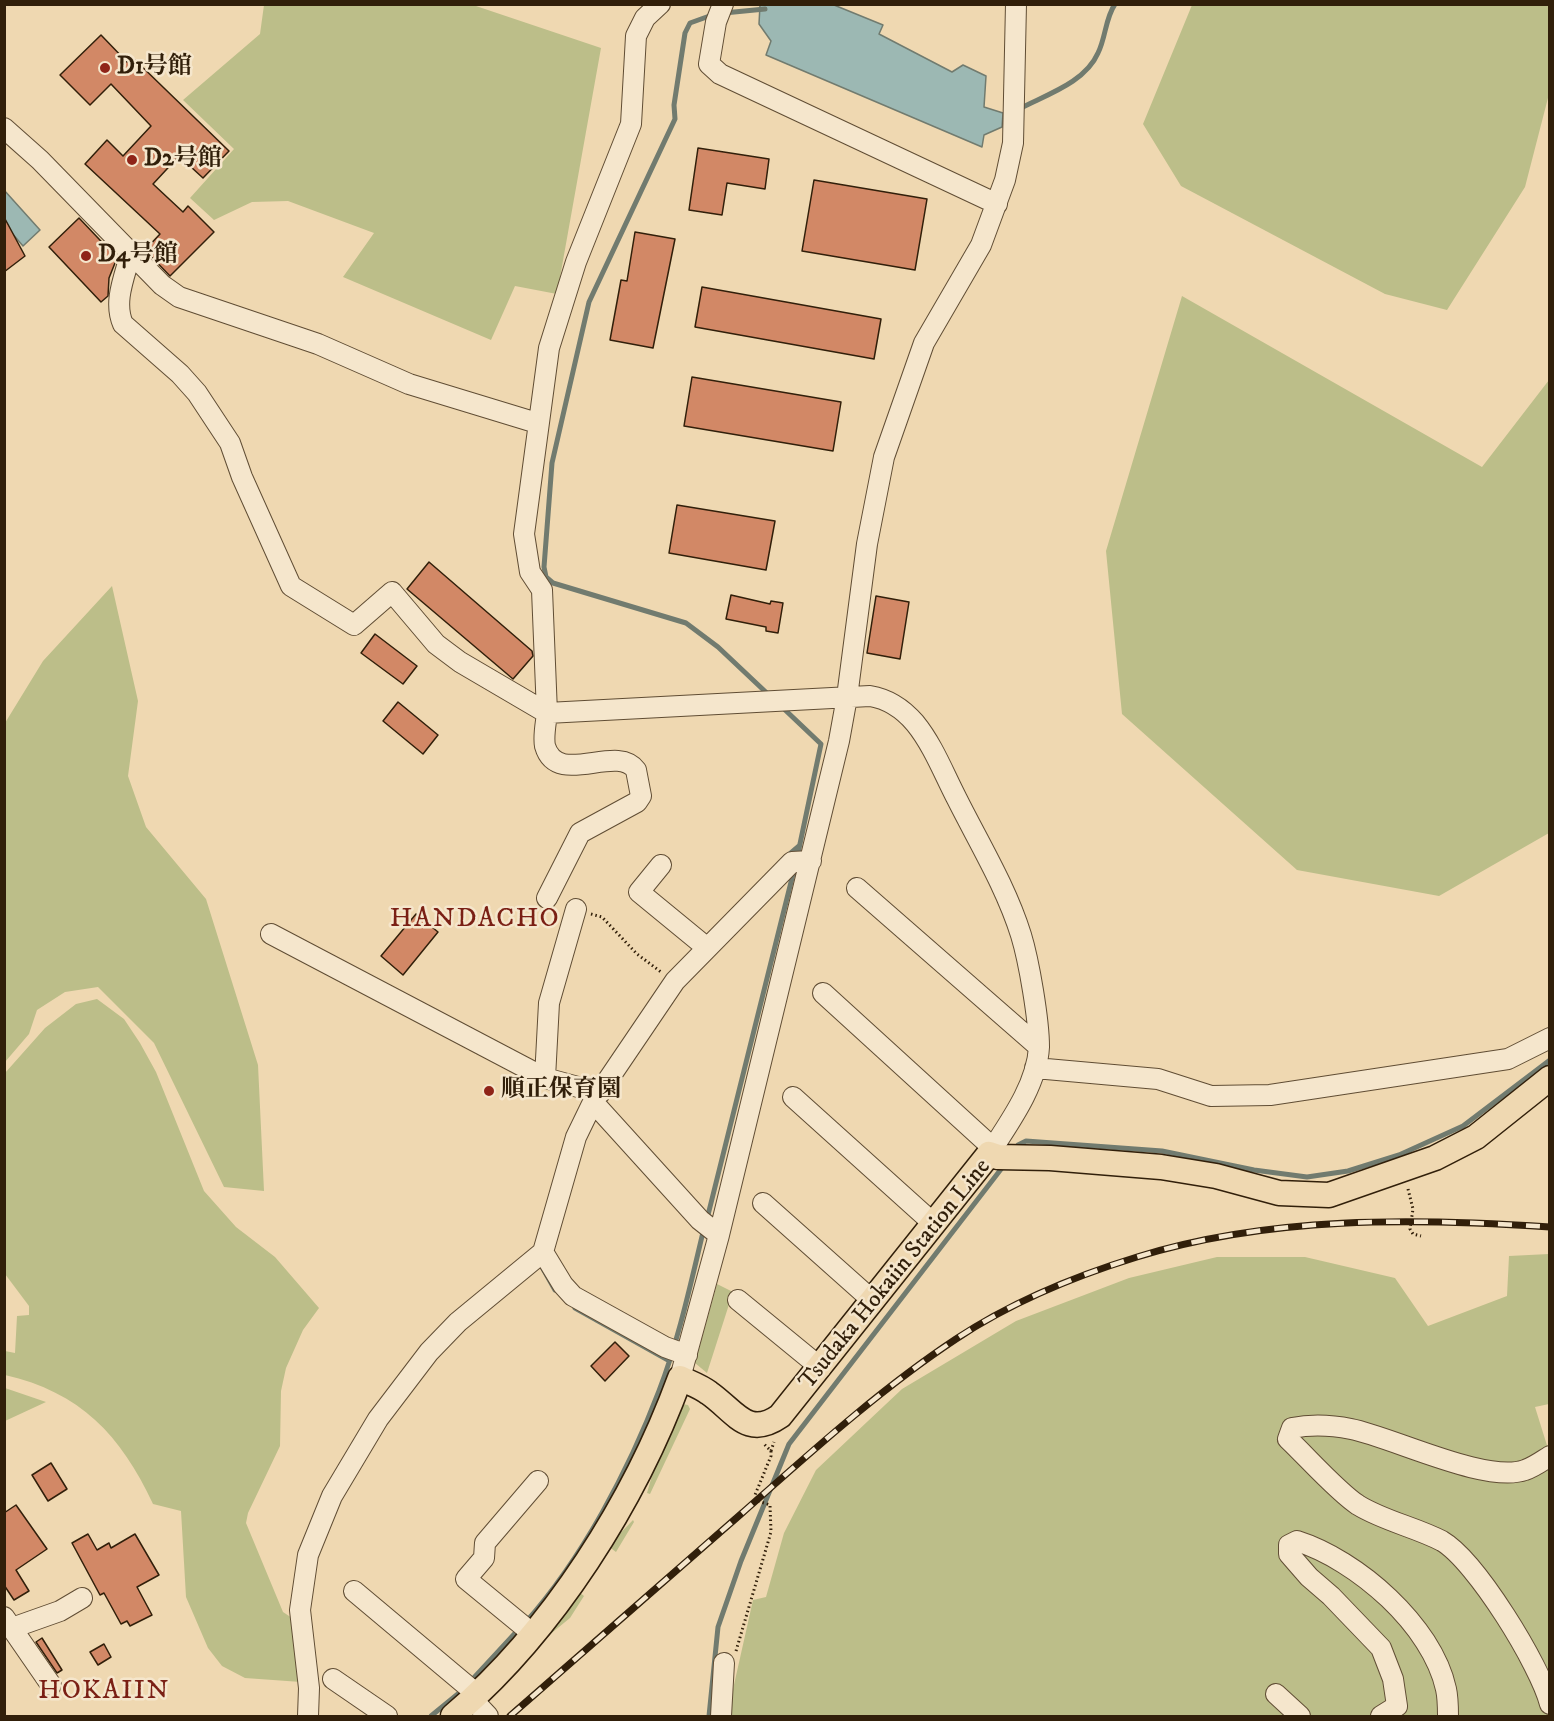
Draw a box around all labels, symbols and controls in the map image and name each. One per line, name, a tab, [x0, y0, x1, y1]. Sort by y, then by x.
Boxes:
place label: D1号館	[117, 54, 192, 82]
marker: D1号館	[98, 61, 112, 75]
place label: D2号館	[144, 146, 222, 174]
marker: D2号館	[125, 153, 139, 167]
place label: D4号館	[98, 242, 178, 270]
marker: D4号館	[79, 249, 93, 263]
district label: HANDACHO	[390, 904, 560, 936]
place label: 順正保育園	[501, 1077, 621, 1105]
marker: 順正保育園	[482, 1084, 496, 1098]
street label: Tsudaka Hokaiin Station Line	[794, 1154, 998, 1396]
district label: HOKAIIN	[38, 1676, 170, 1708]

